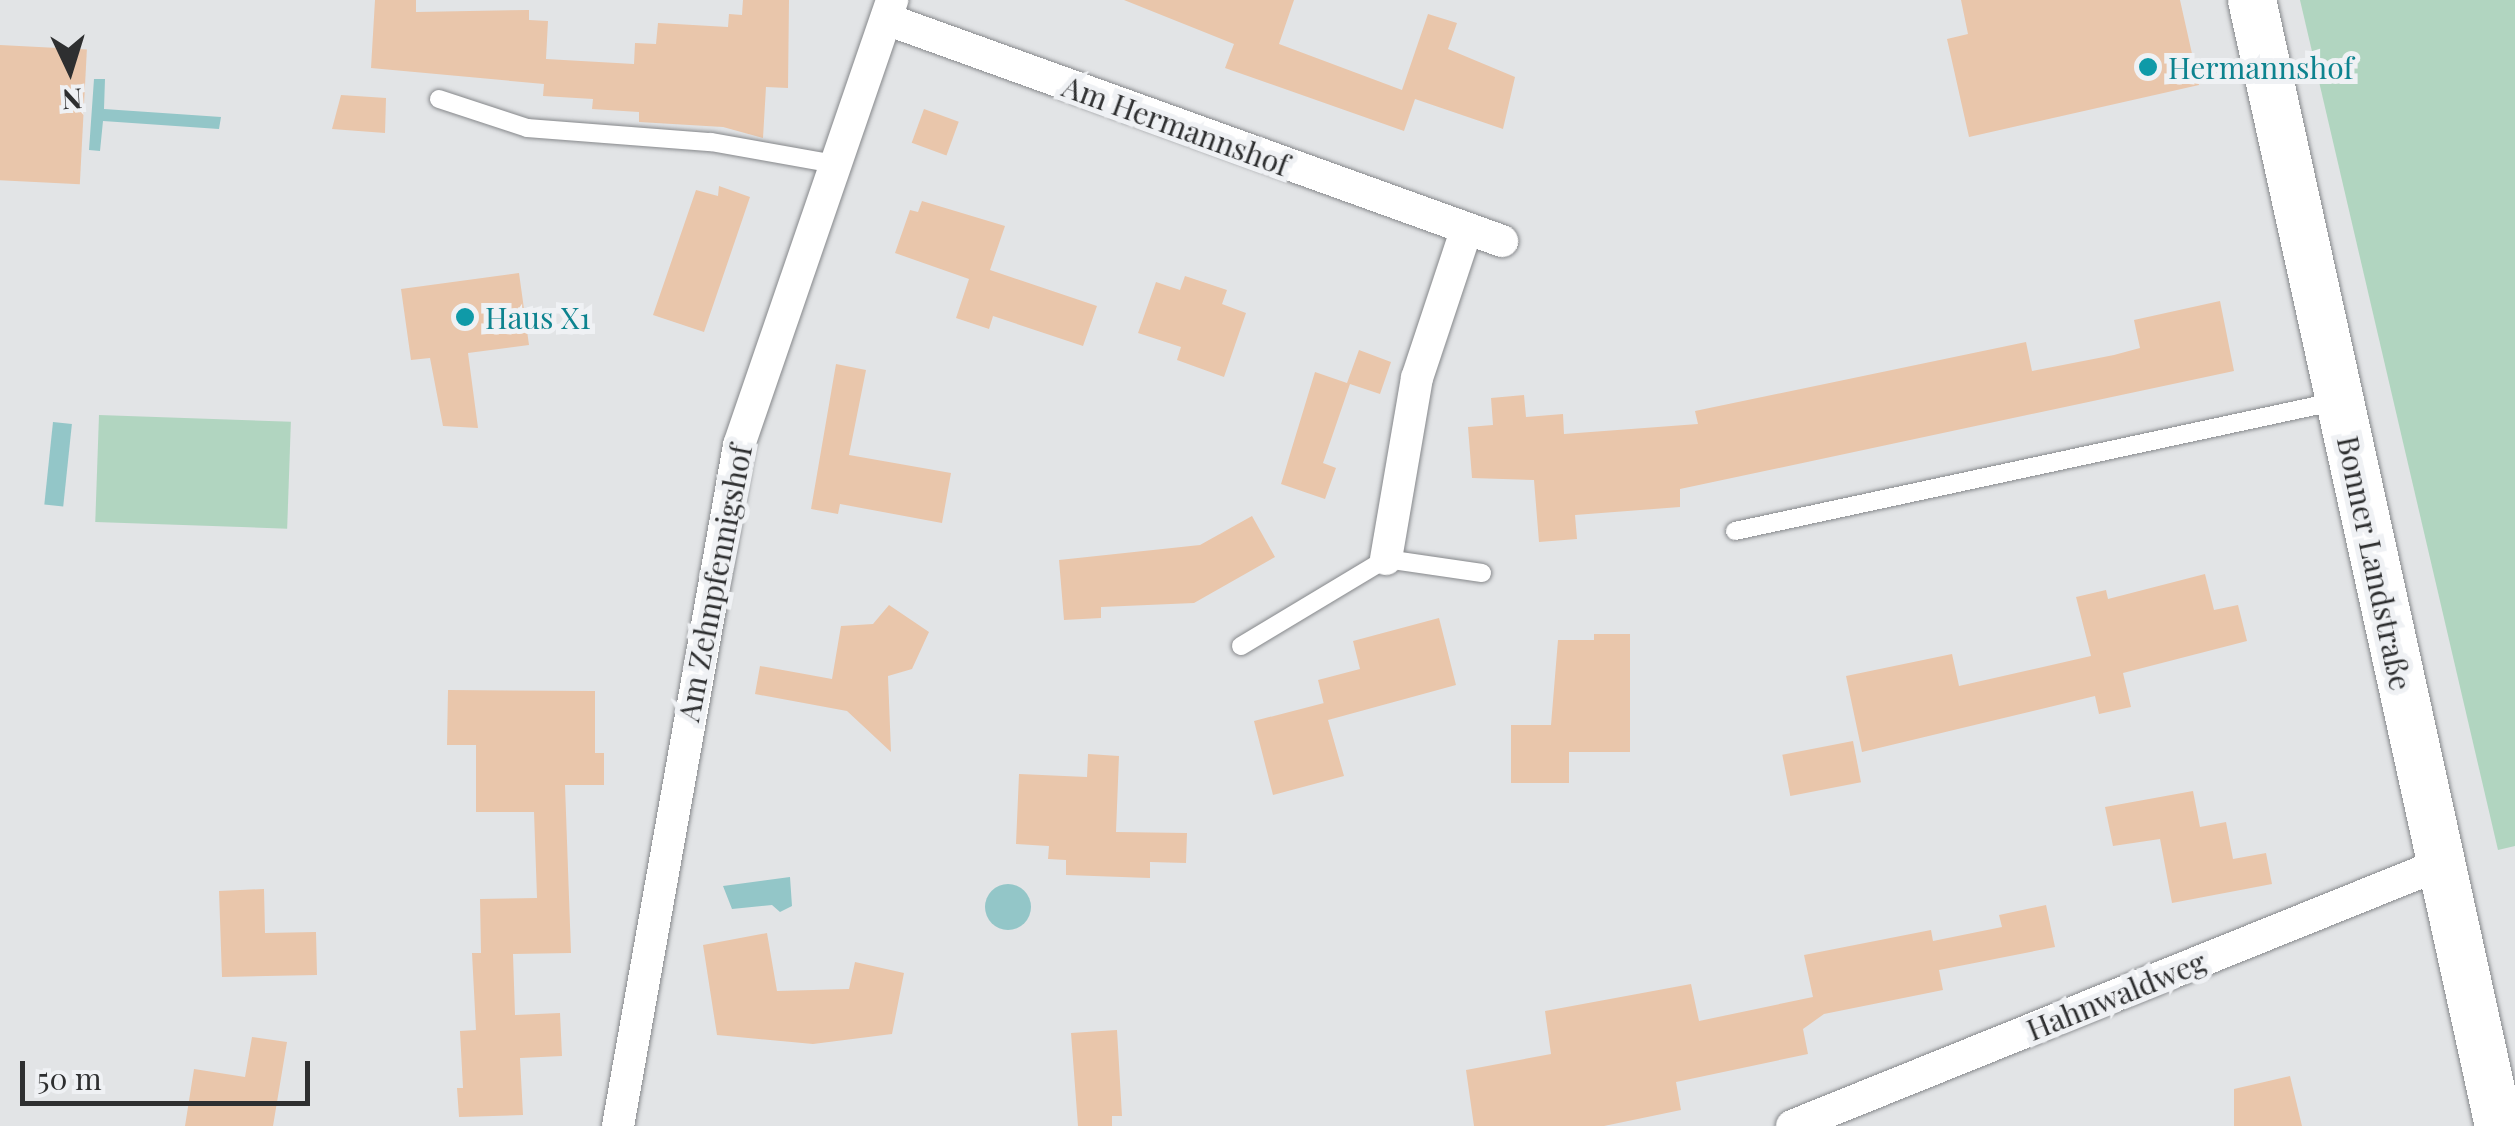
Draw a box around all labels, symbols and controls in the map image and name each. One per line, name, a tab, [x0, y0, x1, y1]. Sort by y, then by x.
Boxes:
north arrow	[20, 20, 120, 120]
place label: Hermannshof	[2168, 49, 2354, 85]
marker: Hermannshof	[2137, 56, 2159, 78]
street label: Am Hermannshof	[1058, 67, 1294, 183]
text: N	[61, 81, 84, 120]
place label: Haus X1	[485, 299, 591, 335]
marker: Haus X1	[454, 306, 476, 328]
street label: Bonner Landstraße	[2330, 432, 2420, 694]
street label: Am Zehnpfennigshof	[670, 442, 758, 724]
street label: Hahnwaldweg	[2021, 943, 2211, 1047]
scale bar	[25, 1041, 315, 1103]
text: 50 m	[37, 1058, 102, 1098]

